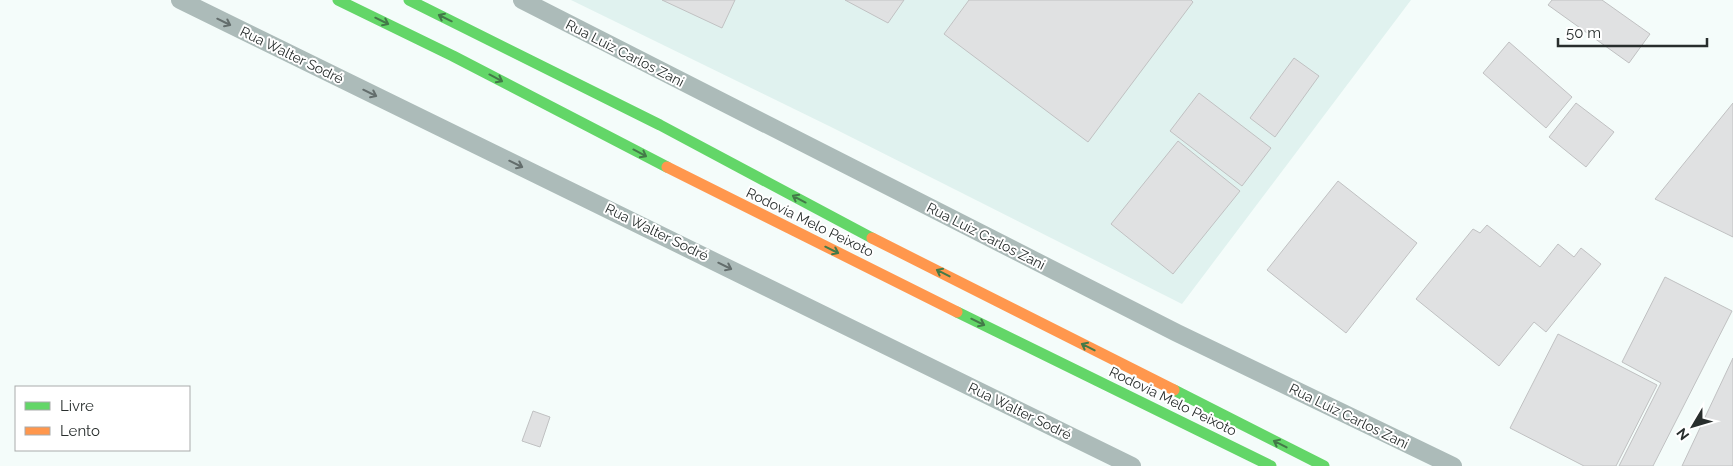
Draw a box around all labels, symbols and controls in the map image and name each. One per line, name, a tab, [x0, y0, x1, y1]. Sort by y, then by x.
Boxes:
one-way arrow	[438, 12, 453, 22]
scale bar	[1558, 15, 1707, 47]
street label: Rua Luiz Carlos Zani	[563, 16, 687, 90]
one-way arrow	[216, 17, 231, 27]
one-way arrow	[374, 17, 389, 26]
street label: Rua Walter Sodré	[238, 23, 346, 87]
text: 50 m	[1566, 24, 1601, 42]
one-way arrow	[488, 74, 503, 83]
one-way arrow	[362, 89, 377, 98]
one-way arrow	[632, 149, 647, 158]
one-way arrow	[508, 159, 523, 169]
street label: Rodovia Melo Peixoto	[744, 184, 876, 260]
one-way arrow	[792, 194, 806, 204]
street label: Rua Luiz Carlos Zani	[924, 199, 1048, 273]
street label: Rua Walter Sodré	[603, 200, 711, 264]
one-way arrow	[824, 246, 839, 255]
one-way arrow	[717, 262, 732, 271]
one-way arrow	[936, 268, 951, 278]
one-way arrow	[970, 318, 985, 327]
one-way arrow	[1081, 342, 1096, 352]
street label: Rodovia Melo Peixoto	[1107, 363, 1239, 439]
street label: Rua Walter Sodré	[966, 379, 1074, 443]
street label: Rua Luiz Carlos Zani	[1287, 380, 1411, 452]
legend	[15, 386, 190, 451]
text: Livre	[60, 397, 94, 415]
north arrow	[1668, 401, 1718, 451]
text: Lento	[60, 422, 100, 440]
text: N	[1673, 425, 1692, 443]
one-way arrow	[1273, 439, 1288, 448]

